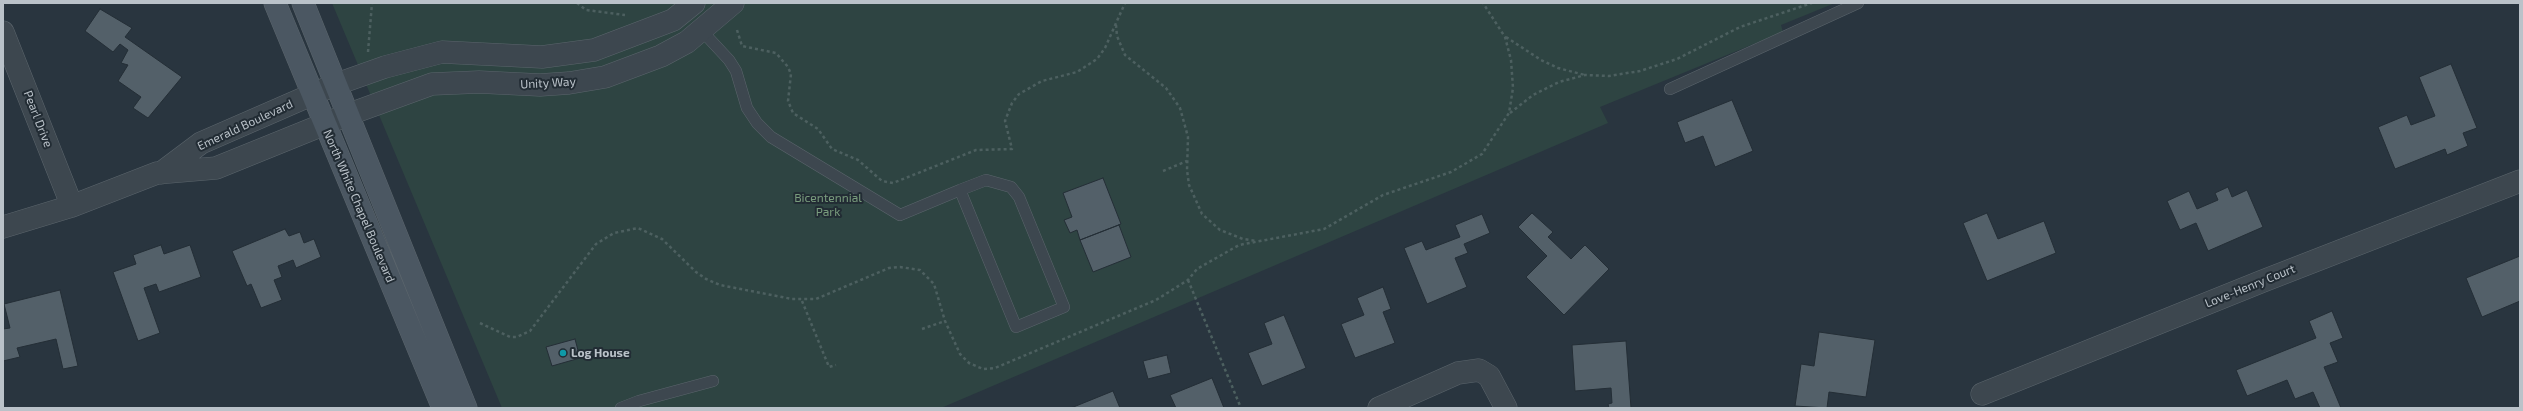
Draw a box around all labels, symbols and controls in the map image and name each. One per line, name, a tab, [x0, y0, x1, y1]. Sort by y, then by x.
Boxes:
street label: Unity Way	[520, 74, 576, 92]
street label: Pearl Drive	[21, 89, 55, 149]
street label: Emerald Boulevard	[195, 97, 295, 153]
street label: North White Chapel Boulevard	[320, 127, 398, 285]
park label: Bicentennial Park	[794, 191, 862, 219]
street label: Love-Henry Court	[2203, 261, 2297, 311]
place label: Log House	[571, 346, 630, 360]
marker: Log House	[558, 348, 568, 358]

